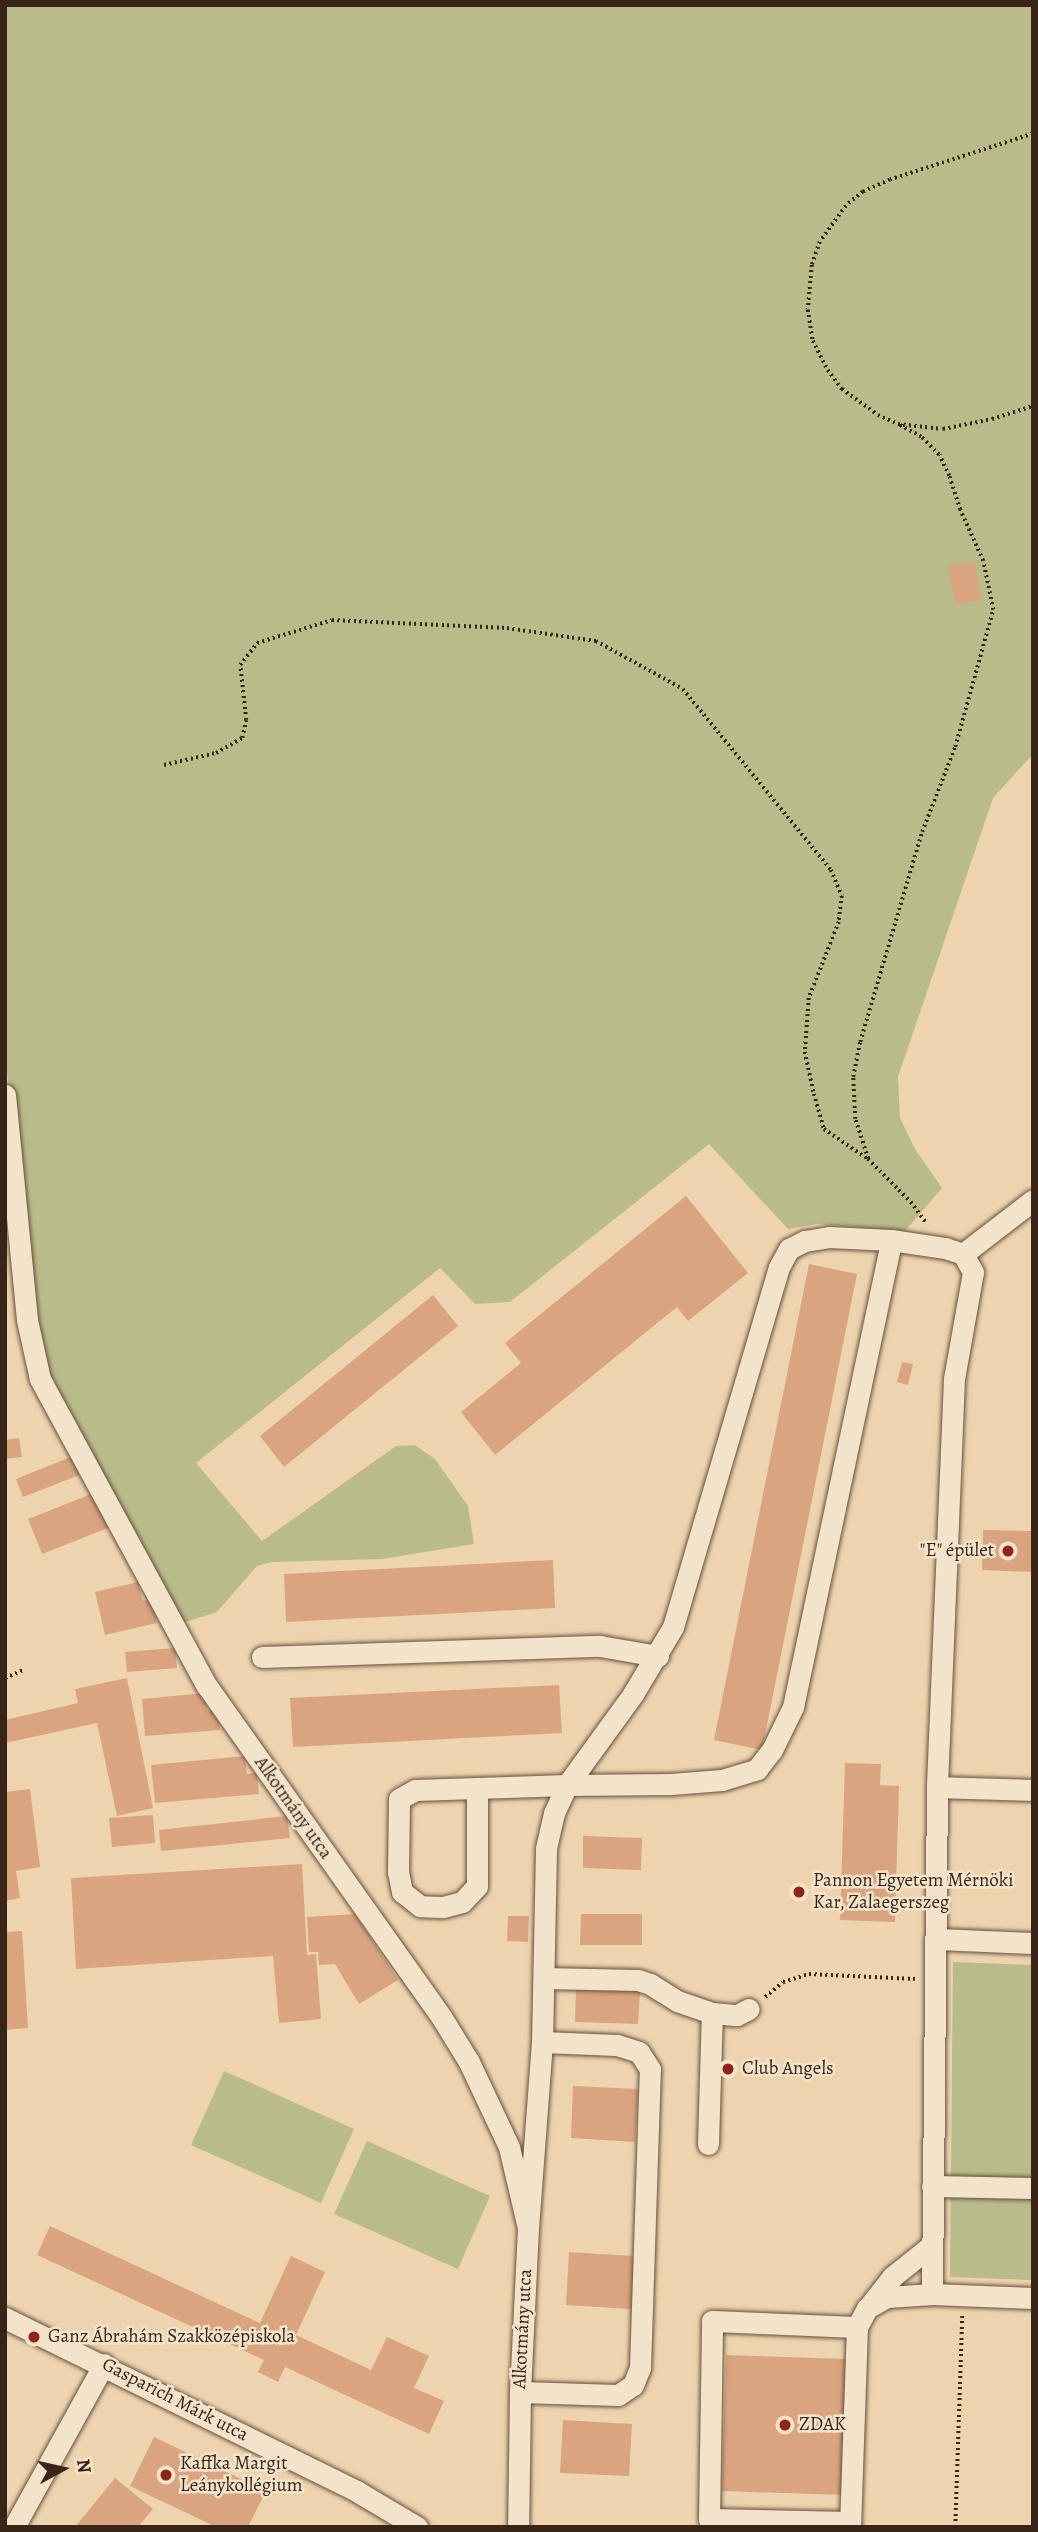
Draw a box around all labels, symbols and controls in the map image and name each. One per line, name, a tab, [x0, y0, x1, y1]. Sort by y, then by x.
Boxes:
place label: "E" épület	[919, 1540, 994, 1562]
marker: "E" épület	[1000, 1543, 1016, 1559]
street label: Alkotmány utca	[249, 1752, 337, 1864]
place label: Pannon Egyetem Mérnöki Kar, Zalaegerszeg	[813, 1870, 1014, 1914]
marker: Pannon Egyetem Mérnöki Kar, Zalaegerszeg	[791, 1884, 807, 1900]
place label: Club Angels	[742, 2058, 834, 2080]
marker: Club Angels	[720, 2061, 736, 2077]
street label: Alkotmány utca	[508, 2268, 538, 2390]
place label: Ganz Ábrahám Szakközépiskola	[48, 2326, 295, 2348]
marker: Ganz Ábrahám Szakközépiskola	[26, 2329, 42, 2345]
street label: Gasparich Márk utca	[98, 2353, 252, 2447]
place label: ZDAK	[799, 2414, 846, 2436]
marker: ZDAK	[777, 2417, 793, 2433]
north arrow	[28, 2434, 98, 2504]
place label: Kaffka Margit Leánykollégium	[180, 2453, 303, 2497]
text: N	[70, 2457, 98, 2475]
marker: Kaffka Margit Leánykollégium	[158, 2467, 174, 2483]

